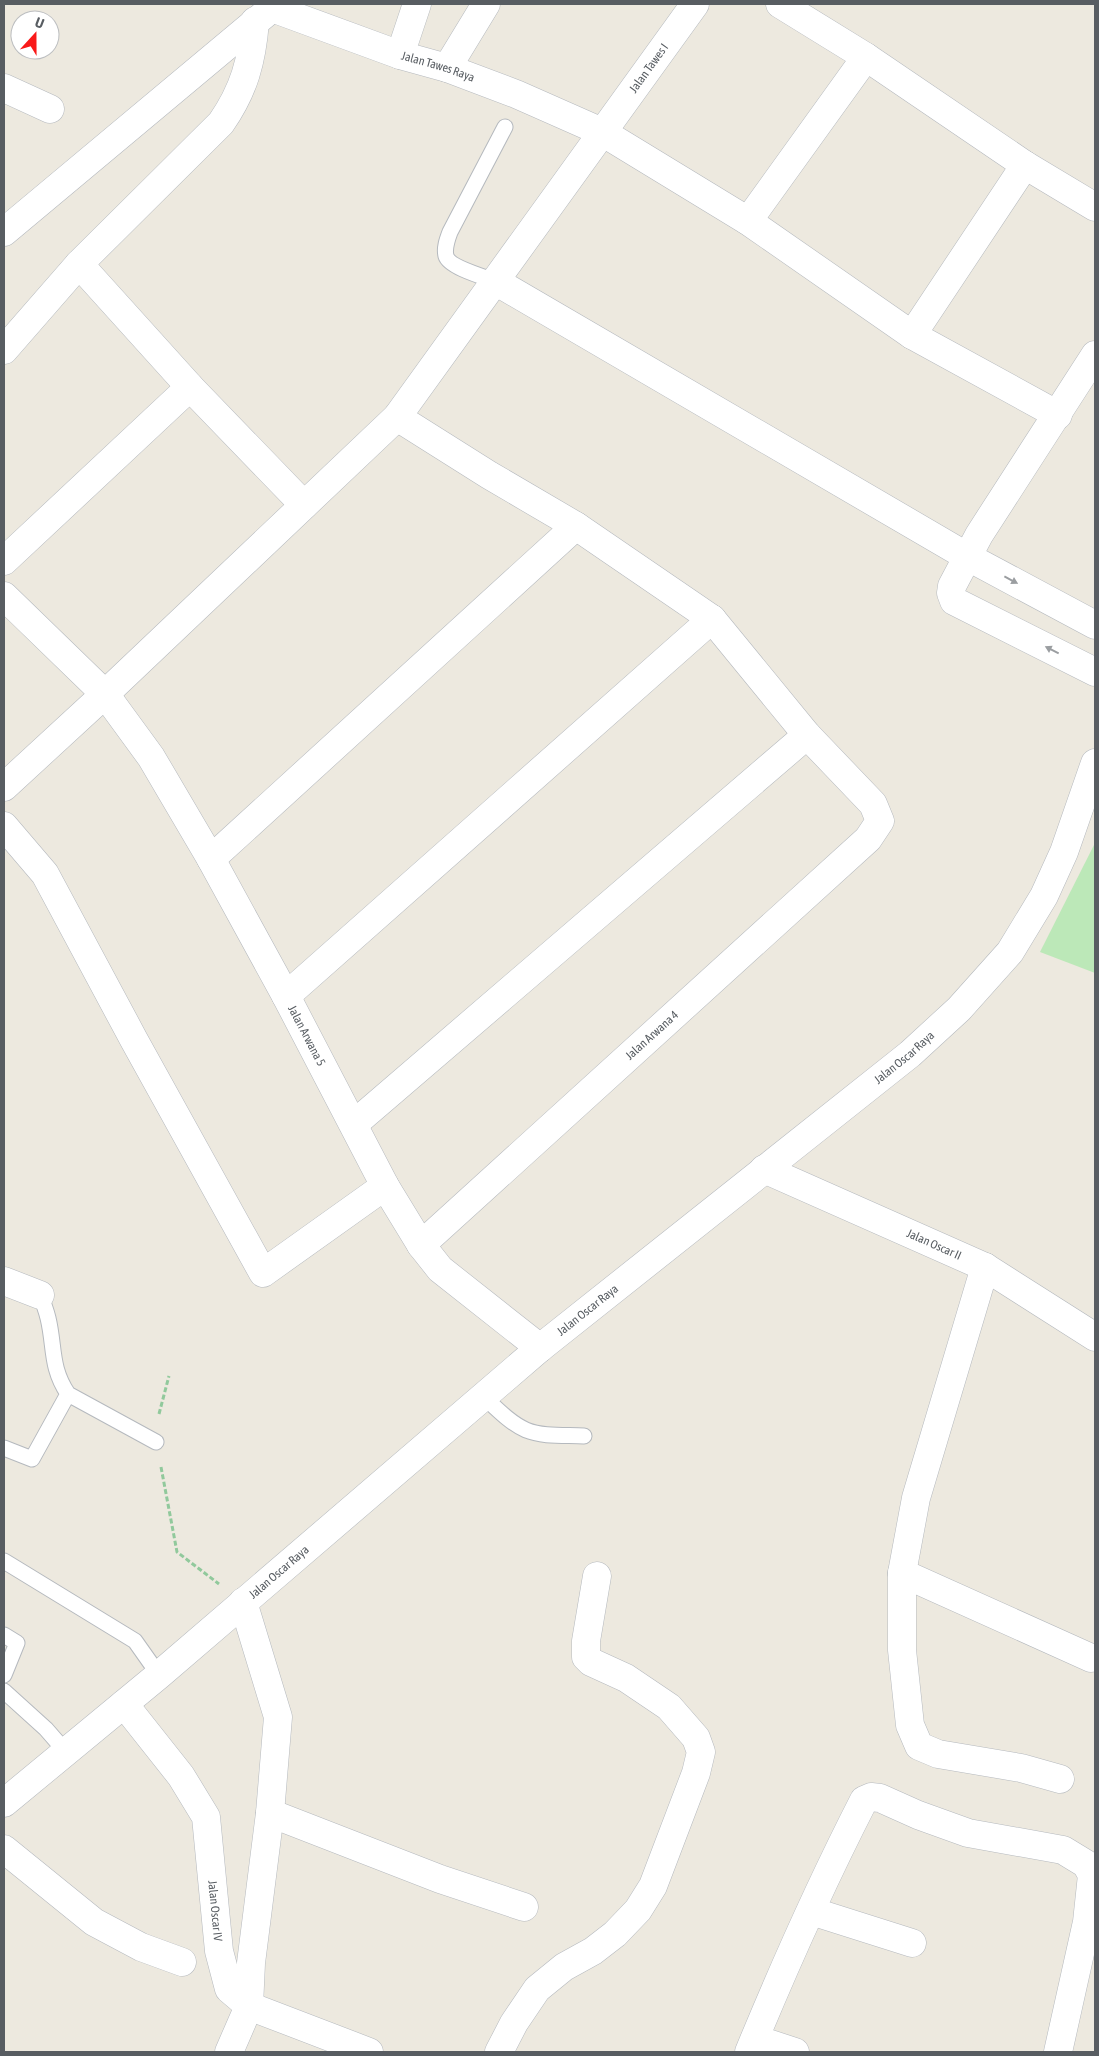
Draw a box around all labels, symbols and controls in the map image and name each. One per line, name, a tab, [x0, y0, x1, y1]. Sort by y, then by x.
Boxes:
north arrow	[10, 10, 60, 60]
text: U	[33, 14, 46, 32]
street label: Jalan Tawes I	[626, 41, 671, 95]
street label: Jalan Tawes Raya	[400, 49, 477, 85]
one-way arrow	[1004, 576, 1019, 584]
one-way arrow	[1045, 646, 1059, 654]
street label: Jalan Arwana 5	[285, 1003, 328, 1068]
street label: Jalan Arwana 4	[623, 1007, 682, 1063]
street label: Jalan Oscar Raya	[871, 1028, 937, 1087]
street label: Jalan Oscar II	[905, 1226, 964, 1263]
street label: Jalan Oscar Raya	[554, 1282, 621, 1339]
street label: Jalan Oscar Raya	[246, 1543, 312, 1602]
street label: Jalan Oscar IV	[205, 1880, 225, 1942]

